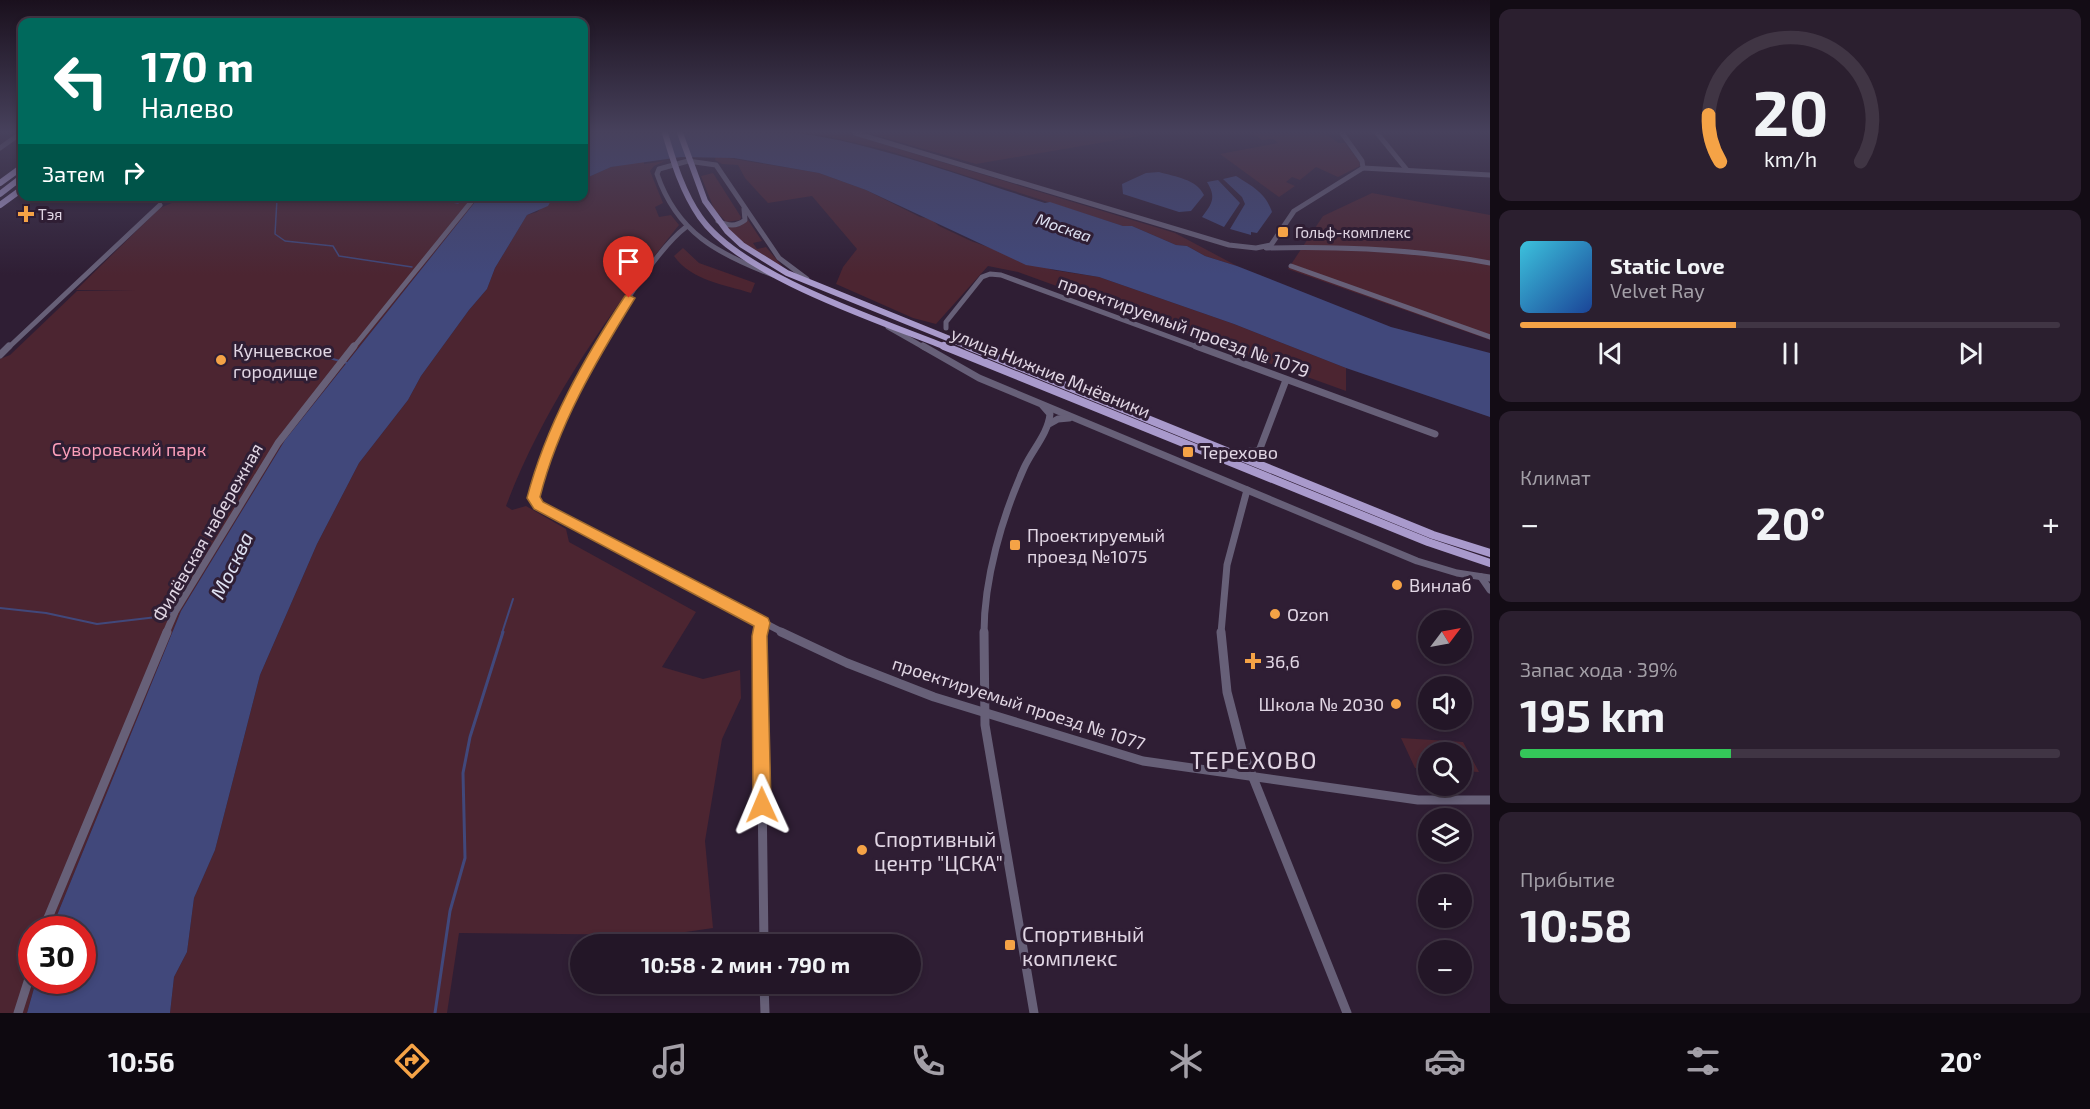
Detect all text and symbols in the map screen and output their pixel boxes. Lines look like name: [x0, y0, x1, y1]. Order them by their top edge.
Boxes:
text: 170 m: [141, 40, 254, 90]
icon: left: [42, 42, 120, 120]
text: 20: [1752, 74, 1828, 149]
text: Налево: [141, 91, 234, 123]
text: km/h: [1763, 146, 1817, 171]
icon: right: [117, 156, 150, 189]
text: Затем: [42, 160, 105, 186]
place label: Тэя: [38, 205, 62, 223]
marker: Тэя: [19, 207, 33, 221]
water label: Москва: [1034, 209, 1094, 245]
place label: Гольф-комплекс: [1295, 223, 1411, 241]
marker: Гольф-комплекс: [1276, 225, 1290, 239]
pin: [603, 236, 654, 298]
icon: arrive: [612, 245, 645, 278]
text: Static Love: [1610, 252, 1725, 278]
street label: проектируемый проезд № 1079: [1055, 270, 1313, 382]
text: Velvet Ray: [1610, 278, 1705, 302]
street label: улица Нижние Мнёвники: [948, 322, 1154, 422]
icon: previous: [1594, 337, 1627, 370]
icon: pause: [1774, 337, 1807, 370]
icon: next: [1954, 337, 1987, 370]
place label: Кунцевское городище: [233, 339, 332, 382]
marker: Кунцевское городище: [214, 353, 228, 367]
park label: Суворовский парк: [52, 438, 207, 460]
street label: Филёвская набережная: [147, 439, 267, 625]
place label: Терехово: [1200, 441, 1278, 463]
marker: Терехово: [1181, 445, 1195, 459]
text: Климат: [1520, 465, 1591, 489]
text: 20°: [1756, 495, 1826, 549]
text: −: [1520, 503, 1539, 543]
text: +: [2042, 503, 2060, 543]
place label: Проектируемый проезд №1075: [1027, 524, 1165, 567]
water label: Москва: [205, 528, 257, 602]
marker: Проектируемый проезд №1075: [1008, 538, 1022, 552]
place label: Винлаб: [1409, 574, 1472, 596]
marker: Винлаб: [1390, 578, 1404, 592]
place label: Ozon: [1287, 603, 1329, 625]
marker: Ozon: [1268, 607, 1282, 621]
north arrow: [1418, 610, 1472, 664]
map controls: [1418, 610, 1472, 994]
place label: 36,6: [1265, 650, 1300, 672]
street label: проектируемый проезд № 1077: [890, 652, 1148, 754]
marker: 36,6: [1246, 654, 1260, 668]
text: Запас хода · 39%: [1520, 657, 1677, 681]
button: sound: [1418, 676, 1472, 730]
text: 195 km: [1520, 687, 1665, 741]
place label: Школа № 2030: [1258, 693, 1384, 715]
marker: Школа № 2030: [1389, 697, 1403, 711]
button: search: [1418, 742, 1472, 796]
district label: ТЕРЕХОВО: [1190, 745, 1318, 774]
position arrow: [730, 773, 794, 837]
button: layers: [1418, 808, 1472, 862]
place label: Спортивный центр "ЦСКА": [874, 826, 1003, 875]
marker: Спортивный центр "ЦСКА": [855, 843, 869, 857]
text: Прибытие: [1520, 867, 1615, 891]
button: +: [1418, 874, 1472, 928]
text: 10:58: [1520, 897, 1632, 951]
speed limit sign: 30: [18, 916, 96, 994]
place label: Спортивный комплекс: [1022, 921, 1144, 970]
marker: Спортивный комплекс: [1003, 938, 1017, 952]
button: −: [1418, 940, 1472, 994]
text: 10:58 · 2 мин · 790 m: [641, 951, 850, 977]
icon: directions: [391, 1040, 433, 1082]
icon: music: [649, 1040, 691, 1082]
icon: phone: [907, 1040, 949, 1082]
icon: climate: [1165, 1040, 1207, 1082]
icon: car: [1424, 1040, 1466, 1082]
icon: filters: [1682, 1040, 1724, 1082]
text: 10:56: [108, 1045, 175, 1077]
text: 20°: [1940, 1045, 1982, 1077]

